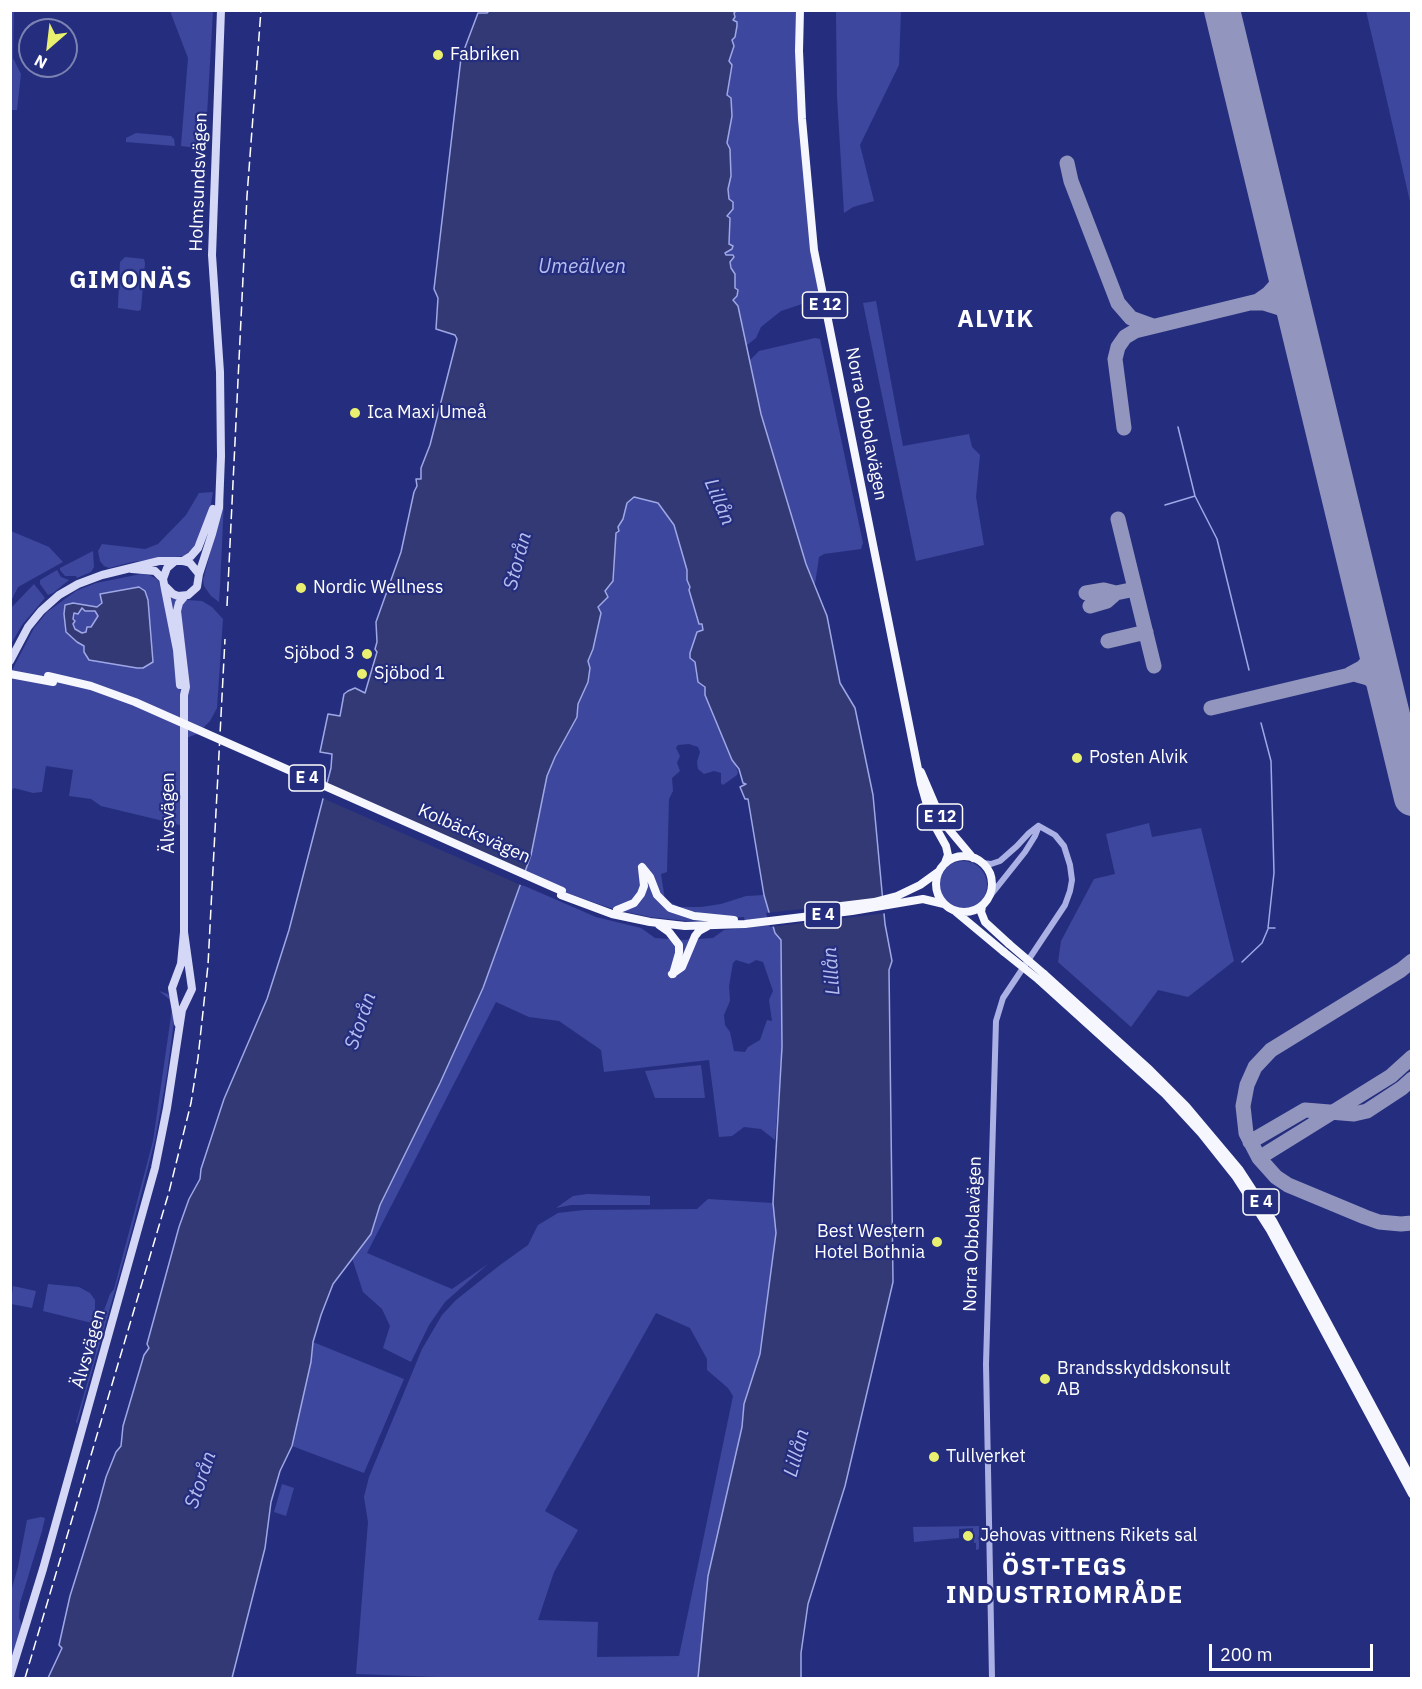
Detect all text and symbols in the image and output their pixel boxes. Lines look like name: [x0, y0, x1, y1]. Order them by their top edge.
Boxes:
north arrow: [18, 18, 78, 78]
place label: Fabriken: [450, 44, 520, 66]
marker: Fabriken: [431, 48, 445, 62]
text: N: [31, 51, 50, 74]
street label: Holmsundsvägen: [186, 112, 212, 252]
water label: Umeälven: [538, 255, 626, 279]
district label: GIMONÄS: [69, 267, 193, 295]
road number: E 12: [802, 292, 848, 318]
district label: ALVIK: [957, 306, 1035, 334]
street label: Norra Obbolavägen: [841, 346, 891, 502]
place label: Ica Maxi Umeå: [367, 402, 487, 424]
marker: Ica Maxi Umeå: [348, 406, 362, 420]
water label: Lillån: [698, 475, 740, 529]
water label: Storån: [499, 529, 537, 593]
place label: Nordic Wellness: [313, 577, 443, 599]
marker: Nordic Wellness: [294, 581, 308, 595]
place label: Sjöbod 3: [284, 643, 355, 665]
marker: Sjöbod 3: [360, 647, 374, 661]
place label: Sjöbod 1: [374, 663, 445, 685]
marker: Sjöbod 1: [355, 667, 369, 681]
place label: Posten Alvik: [1089, 747, 1188, 769]
marker: Posten Alvik: [1070, 751, 1084, 765]
road number: E 4: [289, 765, 325, 791]
street label: Älvsvägen: [158, 772, 180, 854]
street label: Kolbäcksvägen: [414, 800, 534, 868]
road number: E 12: [918, 804, 962, 830]
road number: E 4: [805, 902, 841, 928]
water label: Lillån: [818, 946, 846, 996]
water label: Storån: [340, 989, 382, 1053]
street label: Norra Obbolavägen: [959, 1156, 987, 1312]
road number: E 4: [1243, 1189, 1279, 1215]
place label: Best Western Hotel Bothnia: [814, 1221, 925, 1264]
marker: Best Western Hotel Bothnia: [930, 1235, 944, 1249]
street label: Älvsvägen: [67, 1307, 111, 1391]
place label: Brandsskyddskonsult AB: [1057, 1358, 1231, 1400]
marker: Brandsskyddskonsult AB: [1038, 1372, 1052, 1386]
water label: Lillån: [779, 1426, 815, 1480]
place label: Tullverket: [946, 1446, 1026, 1468]
water label: Storån: [180, 1448, 222, 1512]
marker: Tullverket: [927, 1450, 941, 1464]
place label: Jehovas vittnens Rikets sal: [980, 1525, 1197, 1547]
marker: Jehovas vittnens Rikets sal: [961, 1529, 975, 1543]
district label: ÖST-TEGS INDUSTRIOMRÅDE: [946, 1554, 1184, 1610]
scale bar: [1212, 1632, 1376, 1670]
text: 200 m: [1220, 1643, 1272, 1666]

